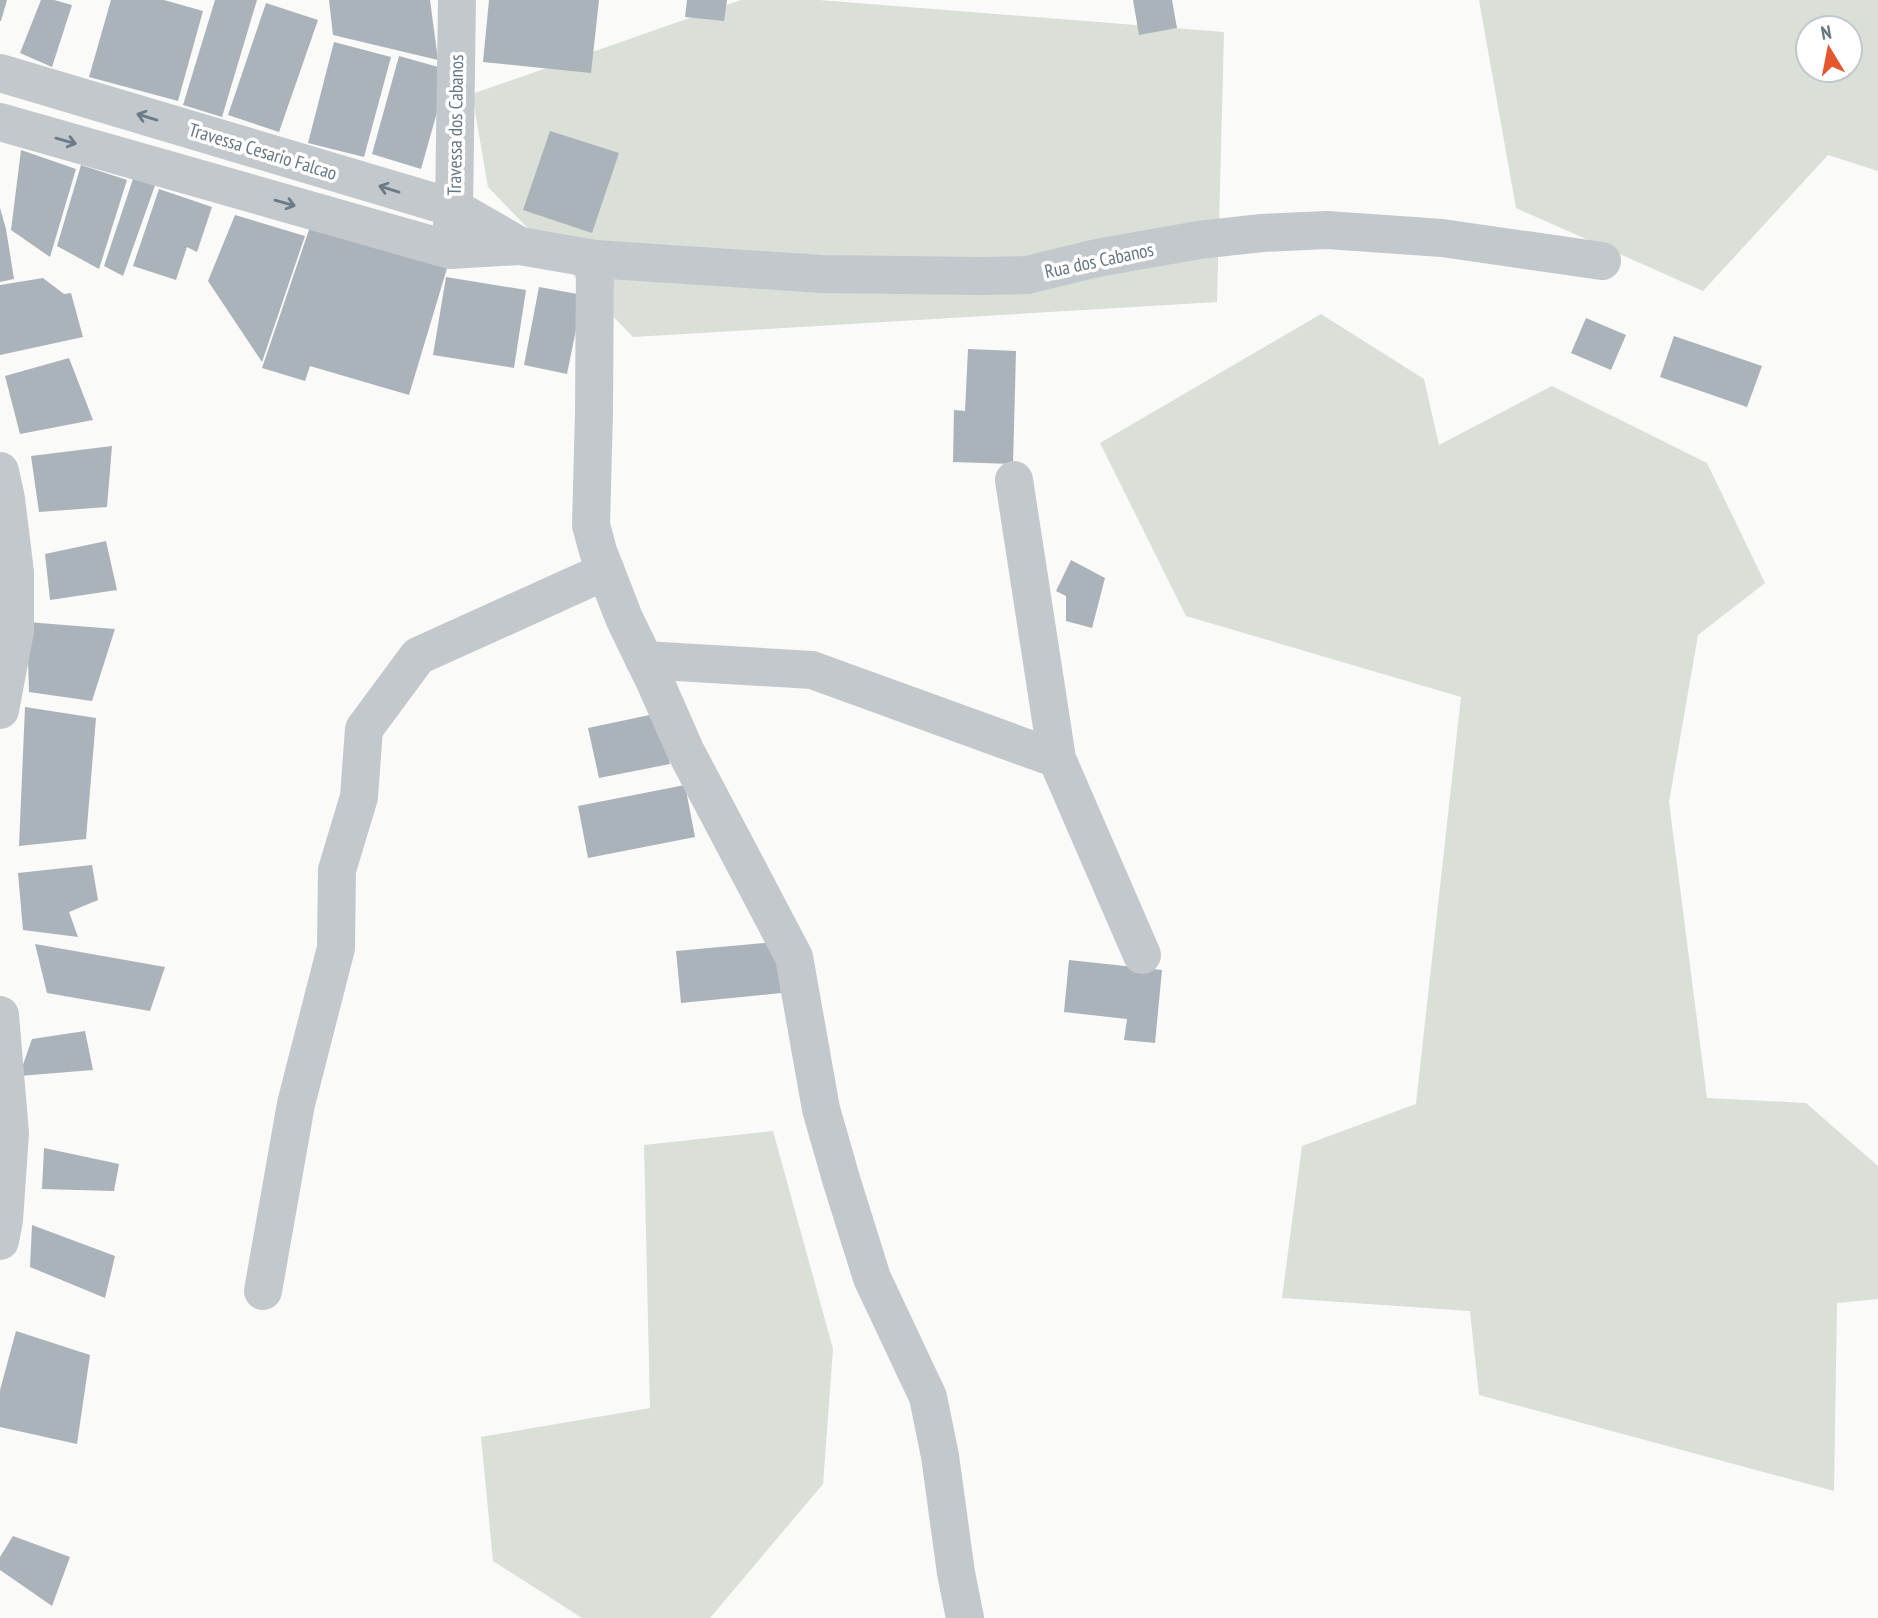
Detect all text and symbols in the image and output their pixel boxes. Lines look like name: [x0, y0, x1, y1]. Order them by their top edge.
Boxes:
north arrow: [1794, 14, 1864, 84]
text: N: [1819, 20, 1833, 45]
street label: Travessa dos Cabanos: [442, 54, 468, 196]
one-way arrow: [136, 109, 158, 122]
street label: Travessa Cesario Falcao: [186, 117, 340, 185]
one-way arrow: [54, 135, 76, 148]
one-way arrow: [378, 181, 400, 194]
one-way arrow: [273, 197, 295, 210]
street label: Rua dos Cabanos: [1042, 237, 1156, 283]

